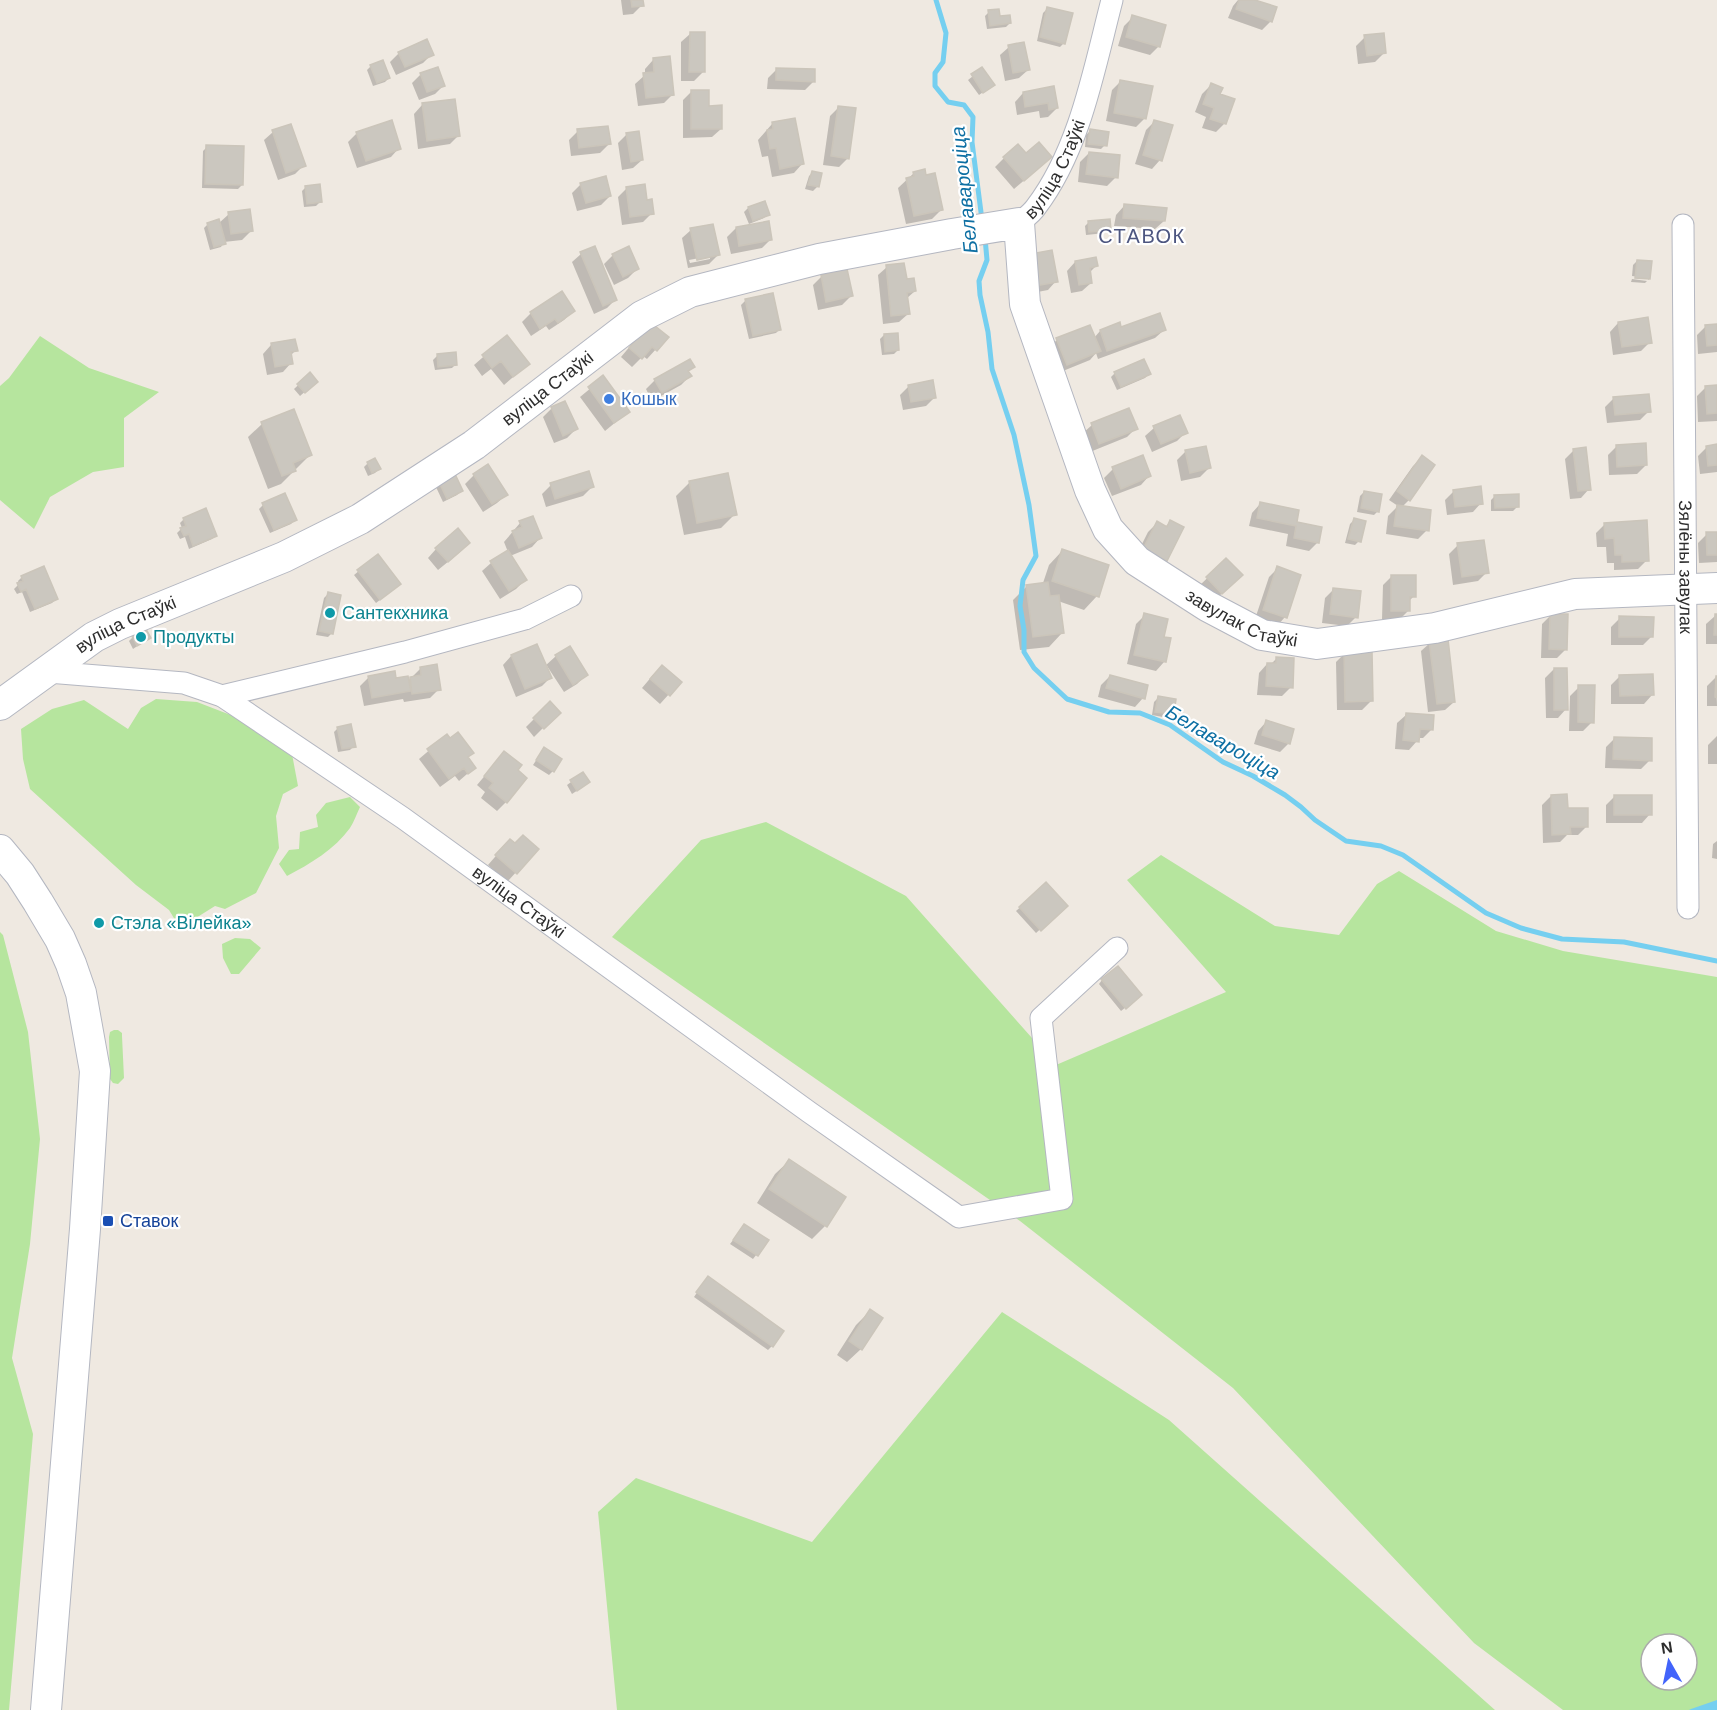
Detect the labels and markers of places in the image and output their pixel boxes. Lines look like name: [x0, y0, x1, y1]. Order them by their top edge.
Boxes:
place label: Кошык: [621, 389, 677, 409]
marker: Кошык: [602, 392, 616, 406]
place label: Сантекхника: [342, 603, 449, 623]
marker: Сантекхника: [323, 606, 337, 620]
place label: Продукты: [153, 627, 234, 647]
marker: Продукты: [134, 630, 148, 644]
place label: Стэла «Вілейка»: [111, 913, 251, 933]
marker: Стэла «Вілейка»: [92, 916, 106, 930]
place label: Ставок: [120, 1211, 178, 1231]
marker: Ставок: [101, 1214, 115, 1228]

